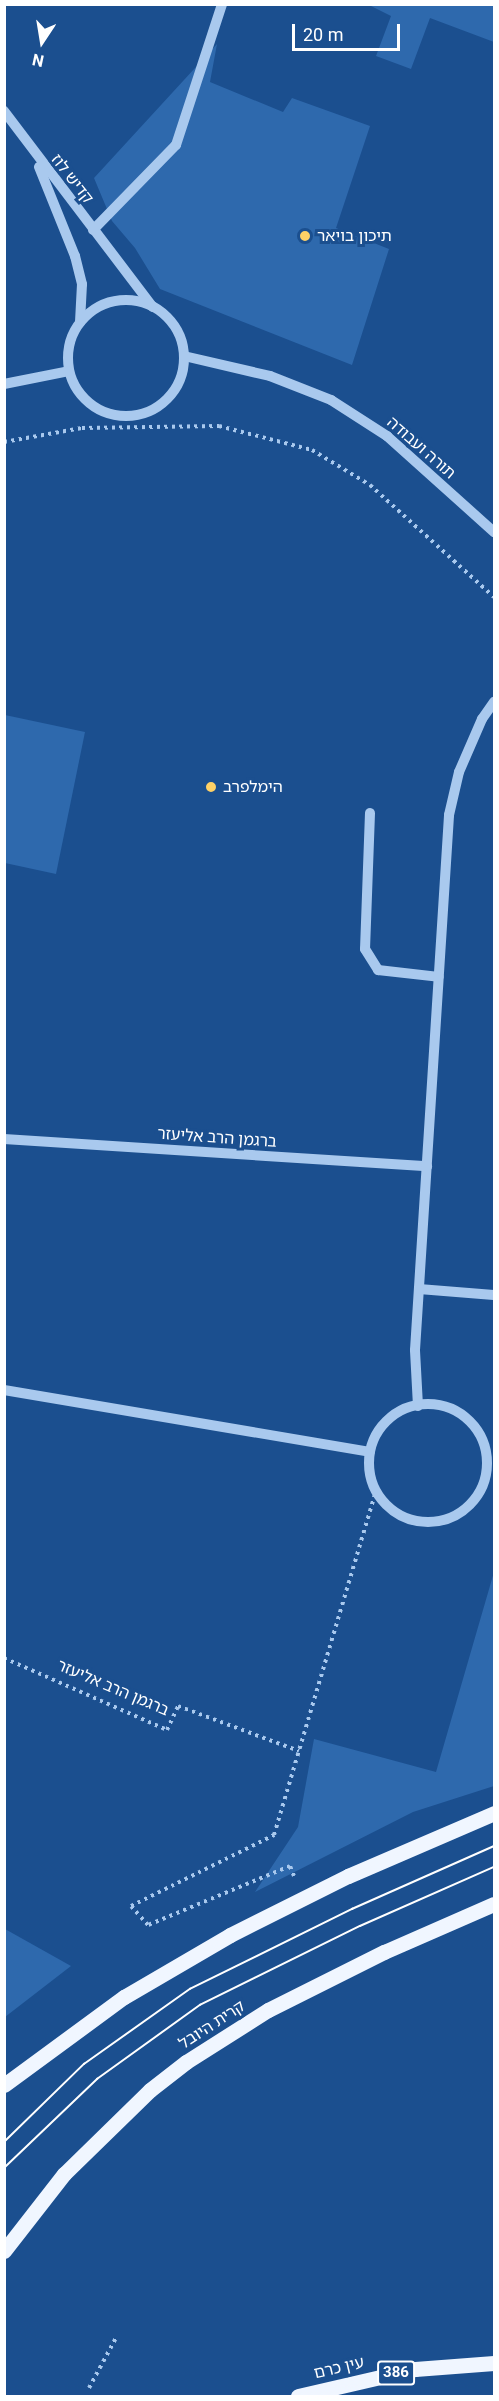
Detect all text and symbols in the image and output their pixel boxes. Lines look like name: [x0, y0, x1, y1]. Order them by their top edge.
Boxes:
north arrow: [12, 12, 72, 72]
scale bar: [295, 12, 403, 50]
text: 20 m: [303, 24, 343, 45]
text: N: [31, 50, 46, 71]
street label: קדיש לוז: [47, 150, 97, 208]
place label: תיכון בויאר: [317, 226, 392, 246]
marker: תיכון בויאר: [298, 229, 312, 243]
street label: תורה ועבודה: [383, 413, 459, 483]
place label: הימלפרב: [223, 777, 283, 797]
marker: הימלפרב: [204, 780, 218, 794]
street label: ברגמן הרב אליעזר: [157, 1124, 277, 1152]
street label: ברגמן הרב אליעזר: [54, 1656, 172, 1720]
street label: קרית היובל: [175, 1997, 249, 2053]
street label: עין כרם: [312, 2353, 366, 2383]
road number: 386: [376, 2361, 416, 2385]

